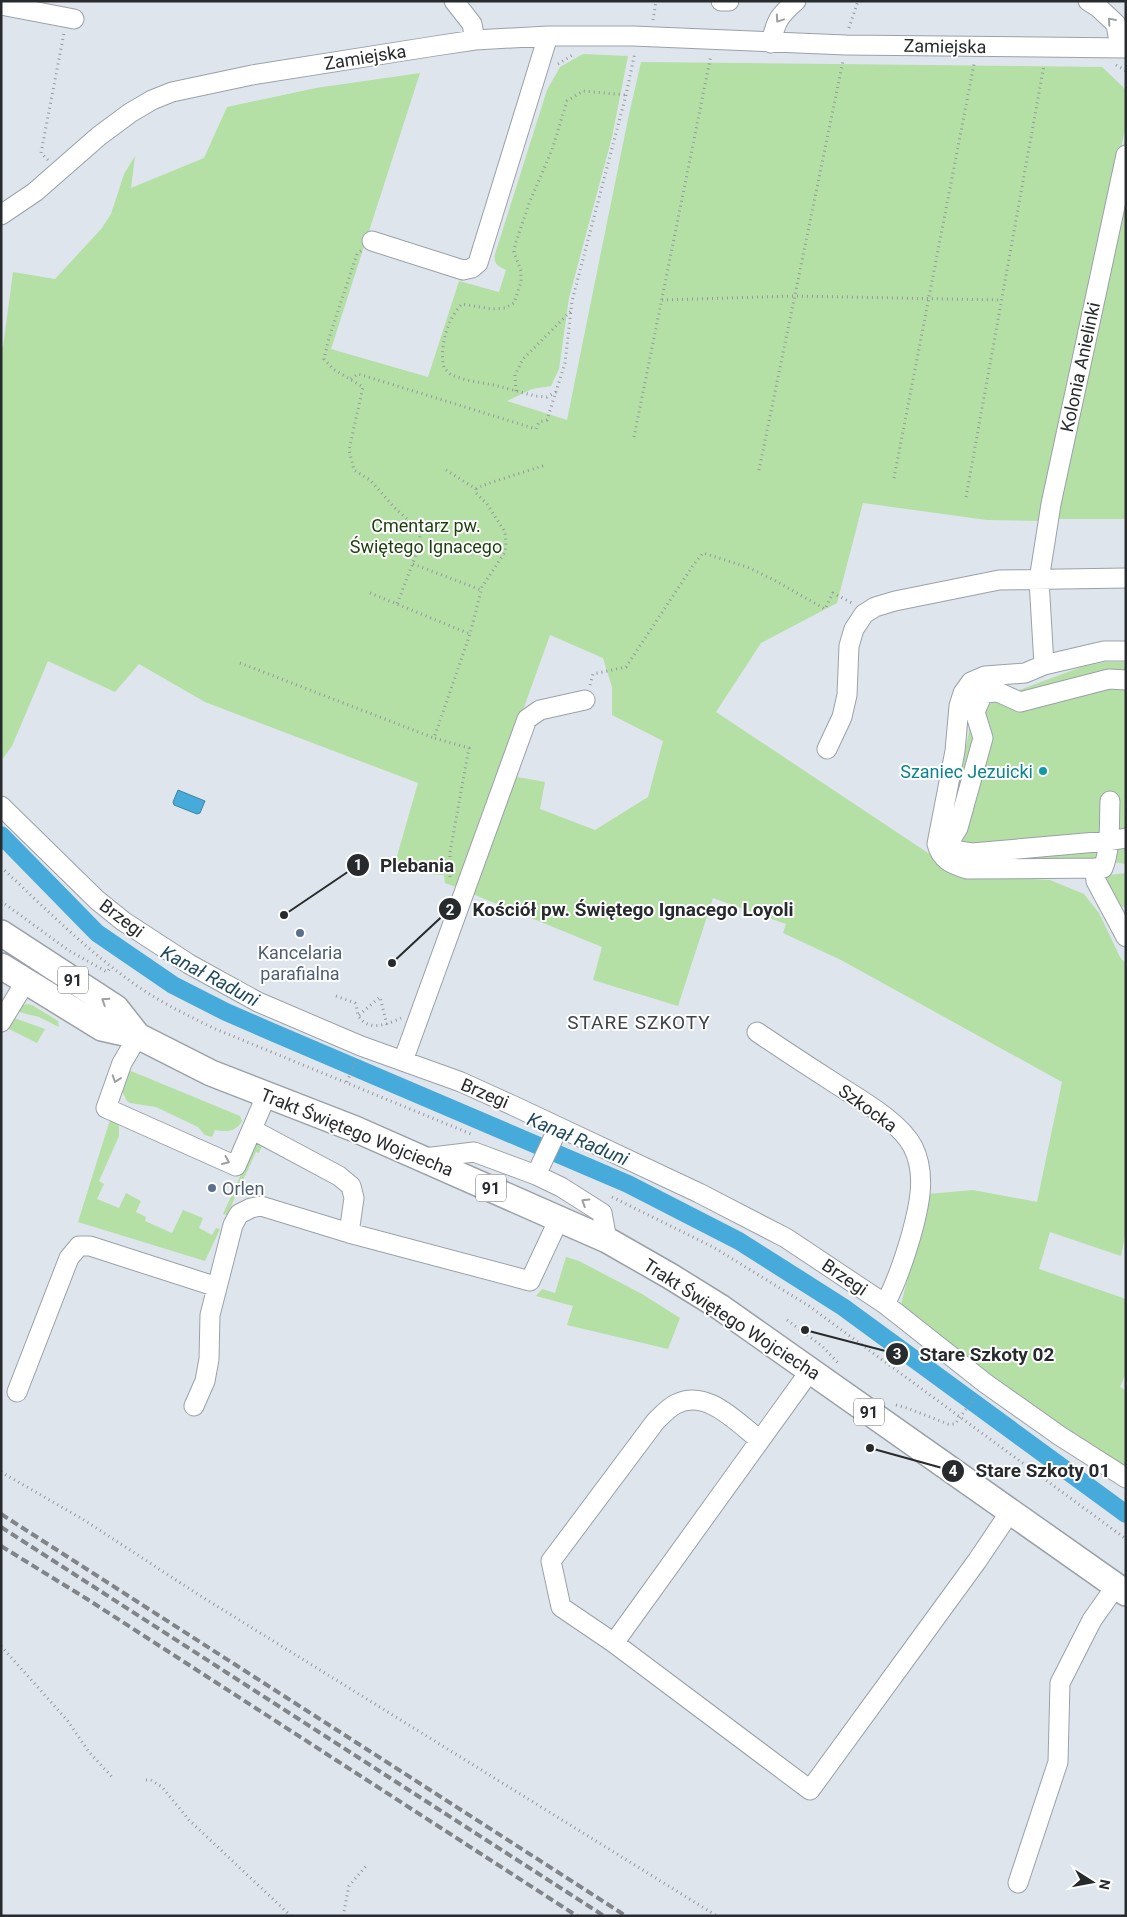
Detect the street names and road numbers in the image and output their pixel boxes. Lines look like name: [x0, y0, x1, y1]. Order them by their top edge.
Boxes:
street label: Zamiejska: [903, 35, 987, 57]
street label: Zamiejska: [322, 40, 408, 74]
street label: Kolonia Anielinki: [1056, 300, 1104, 434]
street label: Brzegi: [96, 895, 148, 941]
road number: 91: [58, 966, 88, 994]
street label: Brzegi: [458, 1074, 512, 1112]
street label: Szkocka: [835, 1080, 901, 1136]
street label: Trakt Świętego Wojciecha: [257, 1084, 457, 1180]
road number: 91: [476, 1174, 506, 1202]
street label: Trakt Świętego Wojciecha: [640, 1254, 824, 1384]
street label: Brzegi: [818, 1254, 872, 1300]
road number: 91: [854, 1398, 884, 1425]

